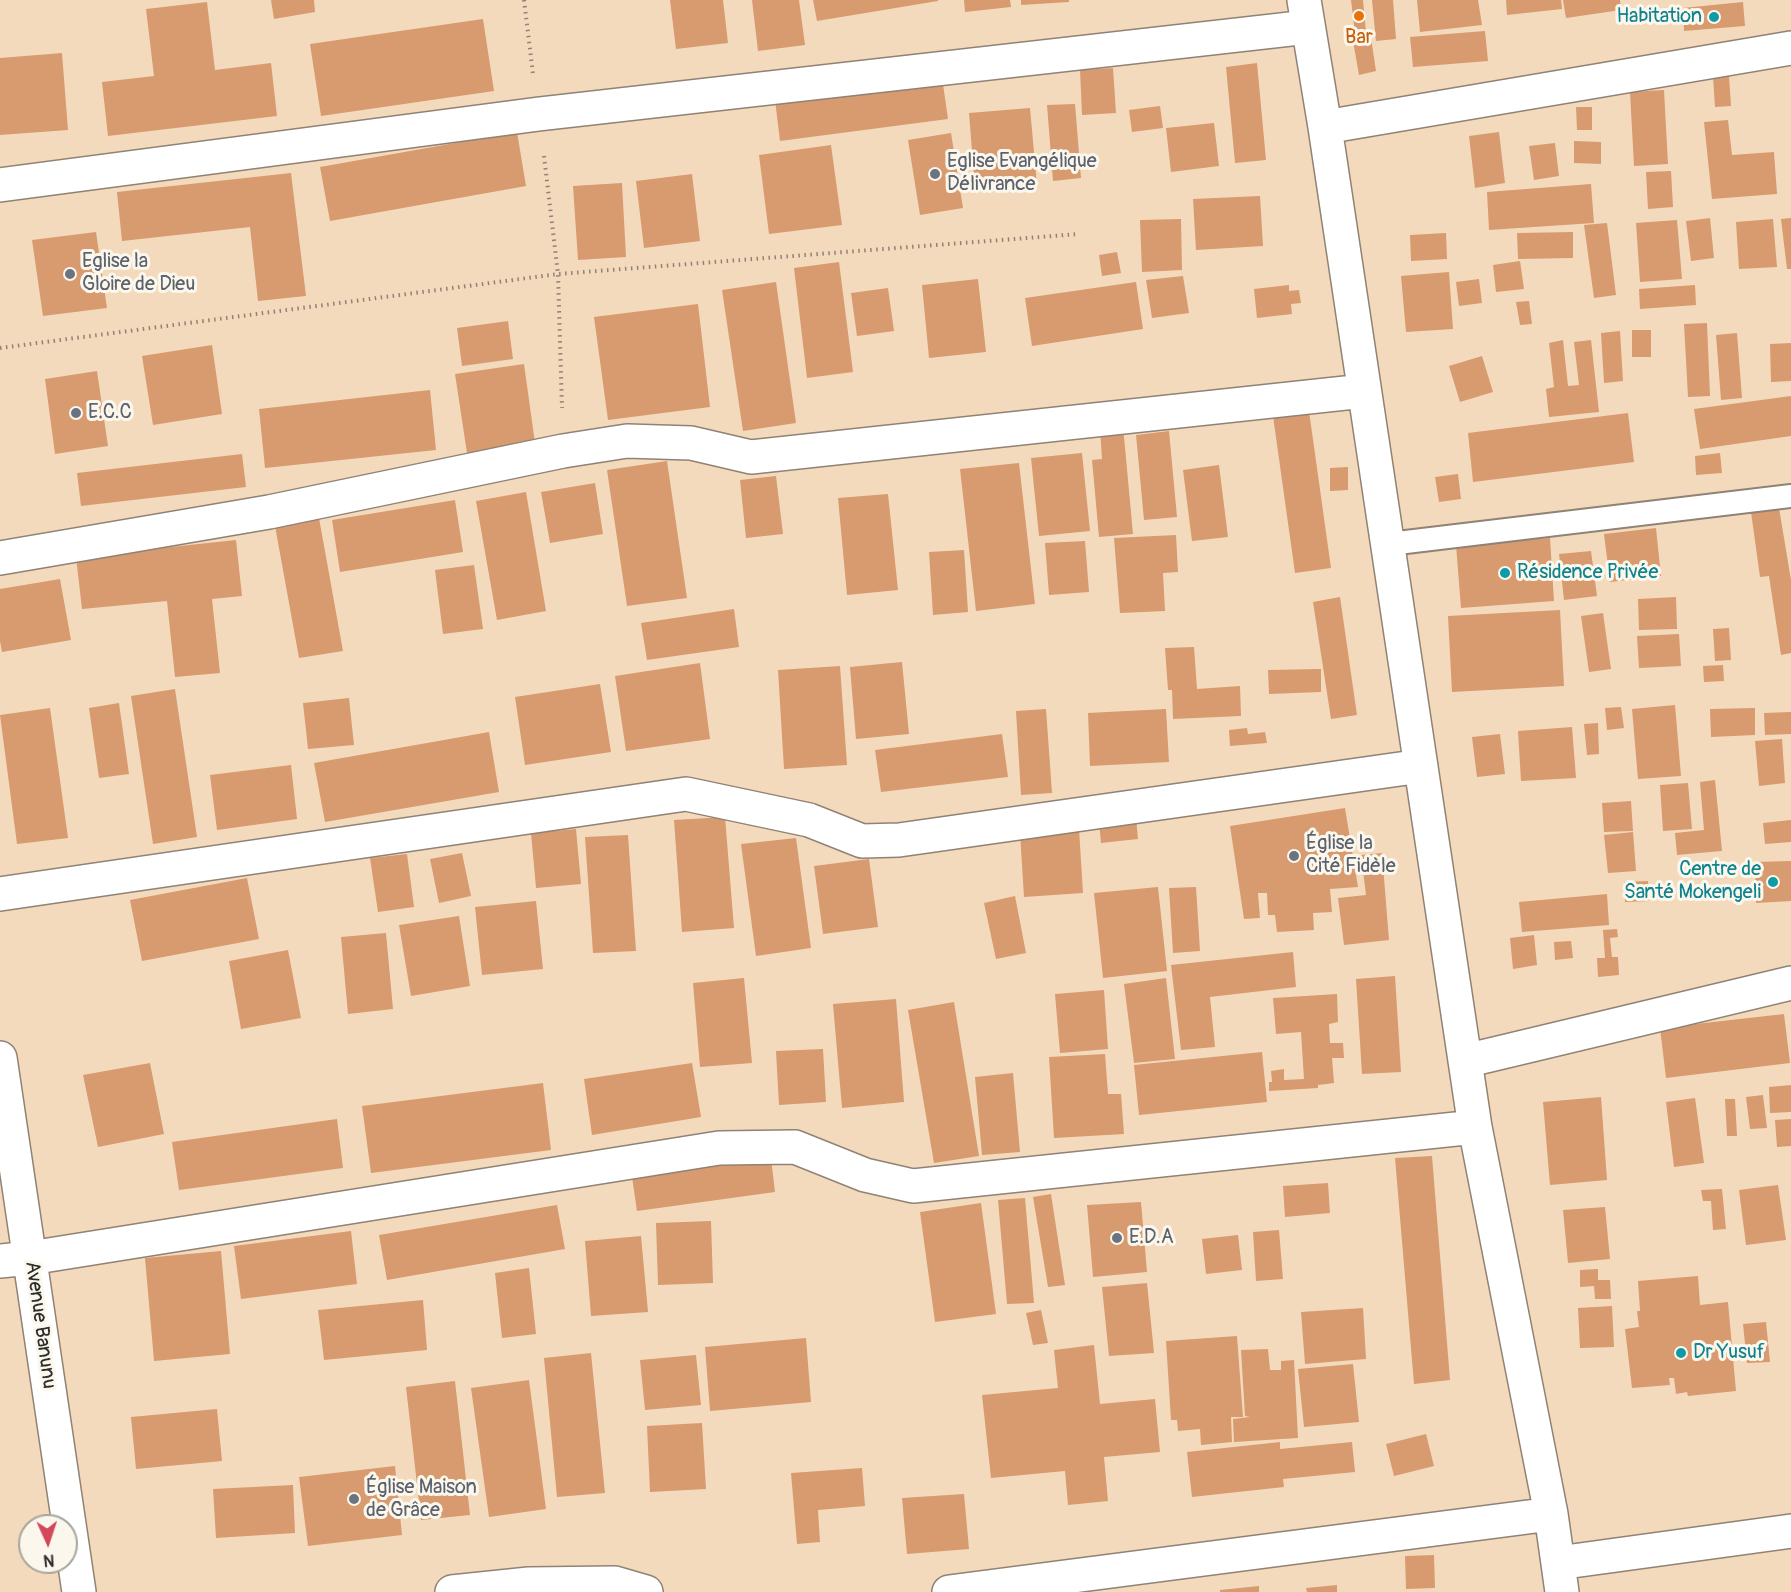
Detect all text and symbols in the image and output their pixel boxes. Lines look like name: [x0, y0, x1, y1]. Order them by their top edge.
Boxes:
place label: Habitation: [1616, 5, 1702, 29]
marker: Bar: [1352, 9, 1366, 23]
marker: Habitation: [1707, 10, 1721, 24]
place label: Bar: [1345, 26, 1373, 50]
place label: Eglise Evangélique Délivrance: [947, 150, 1097, 197]
marker: Eglise Evangélique Délivrance: [928, 167, 942, 181]
place label: Eglise la Gloire de Dieu: [82, 250, 195, 297]
marker: Eglise la Gloire de Dieu: [63, 267, 77, 281]
place label: E.C.C: [88, 401, 132, 425]
marker: E.C.C: [69, 406, 83, 420]
place label: Résidence Privée: [1517, 561, 1658, 585]
marker: Résidence Privée: [1498, 566, 1512, 580]
place label: Église la Cité Fidèle: [1306, 832, 1396, 879]
marker: Église la Cité Fidèle: [1287, 849, 1301, 863]
place label: Centre de Santé Mokengeli: [1624, 858, 1761, 905]
marker: Centre de Santé Mokengeli: [1766, 875, 1780, 889]
place label: E.D.A: [1129, 1226, 1174, 1250]
marker: E.D.A: [1110, 1231, 1124, 1245]
street label: Avenue Banunu: [19, 1260, 61, 1390]
place label: Dr Yusuf: [1693, 1341, 1765, 1365]
marker: Dr Yusuf: [1674, 1346, 1688, 1360]
place label: Église Maison de Grâce: [366, 1476, 477, 1523]
marker: Église Maison de Grâce: [347, 1492, 361, 1506]
north arrow: [18, 1514, 78, 1574]
text: N: [43, 1550, 55, 1570]

